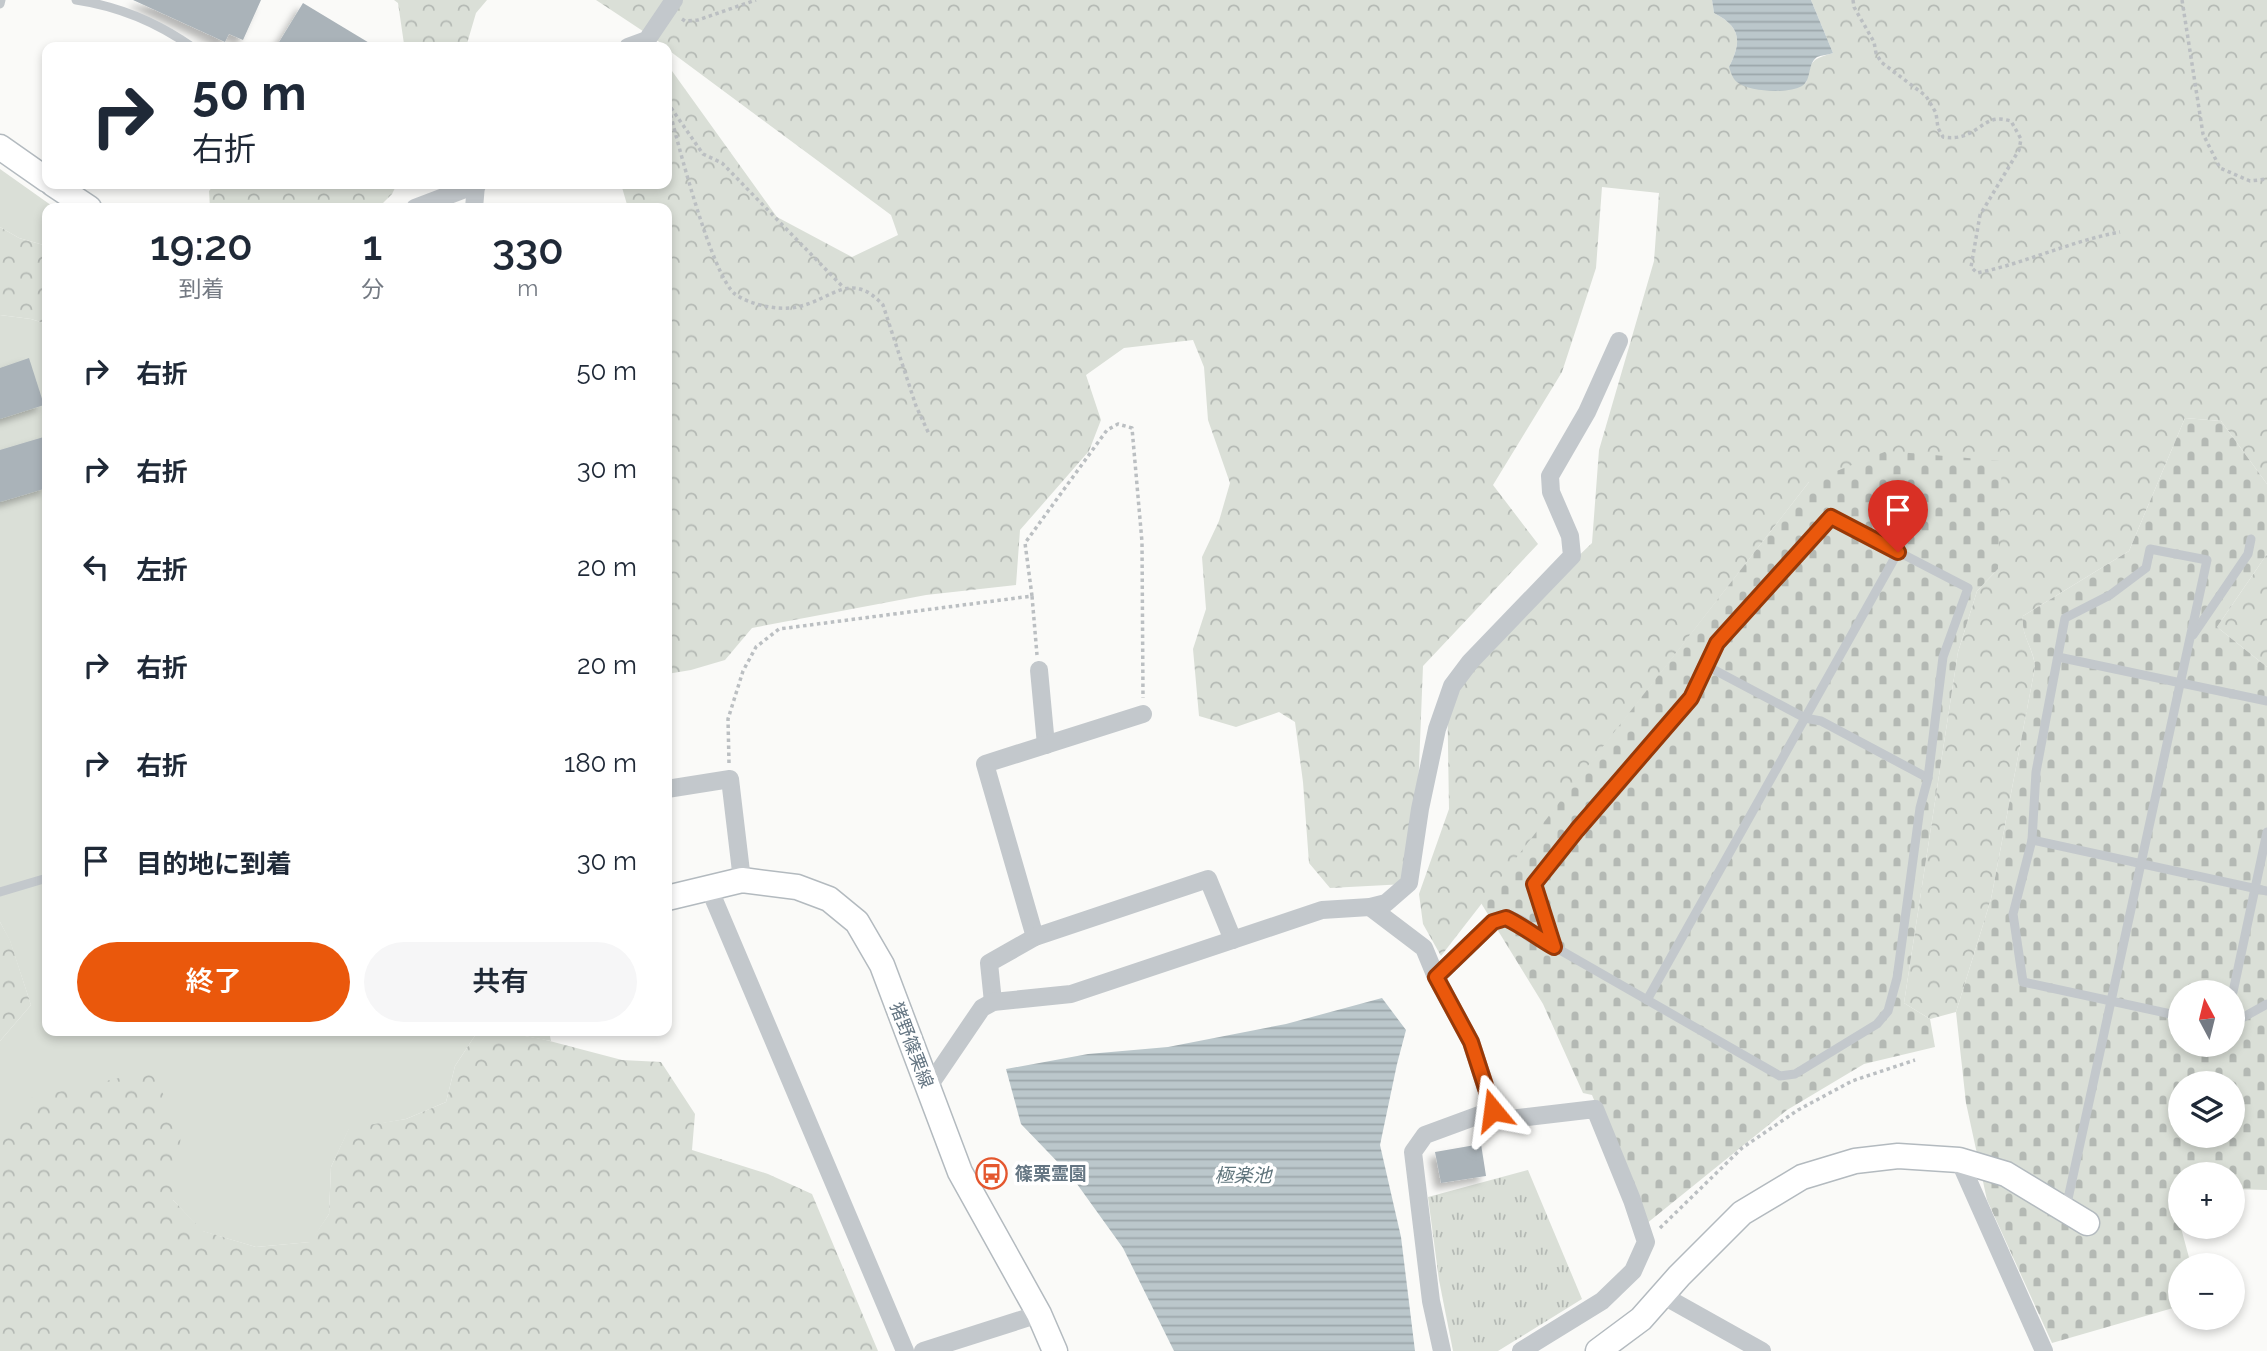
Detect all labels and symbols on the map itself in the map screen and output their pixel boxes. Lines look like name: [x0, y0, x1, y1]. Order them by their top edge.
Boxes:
pin: [1868, 480, 1928, 552]
north arrow: [2168, 980, 2245, 1057]
street label: 猪野篠栗線: [886, 999, 938, 1091]
position arrow: [1456, 1073, 1530, 1147]
bus stop icon: 篠栗霊園: [975, 1156, 1009, 1190]
place label: 篠栗霊園: [1015, 1163, 1087, 1184]
water label: 極楽池: [1214, 1164, 1273, 1186]

